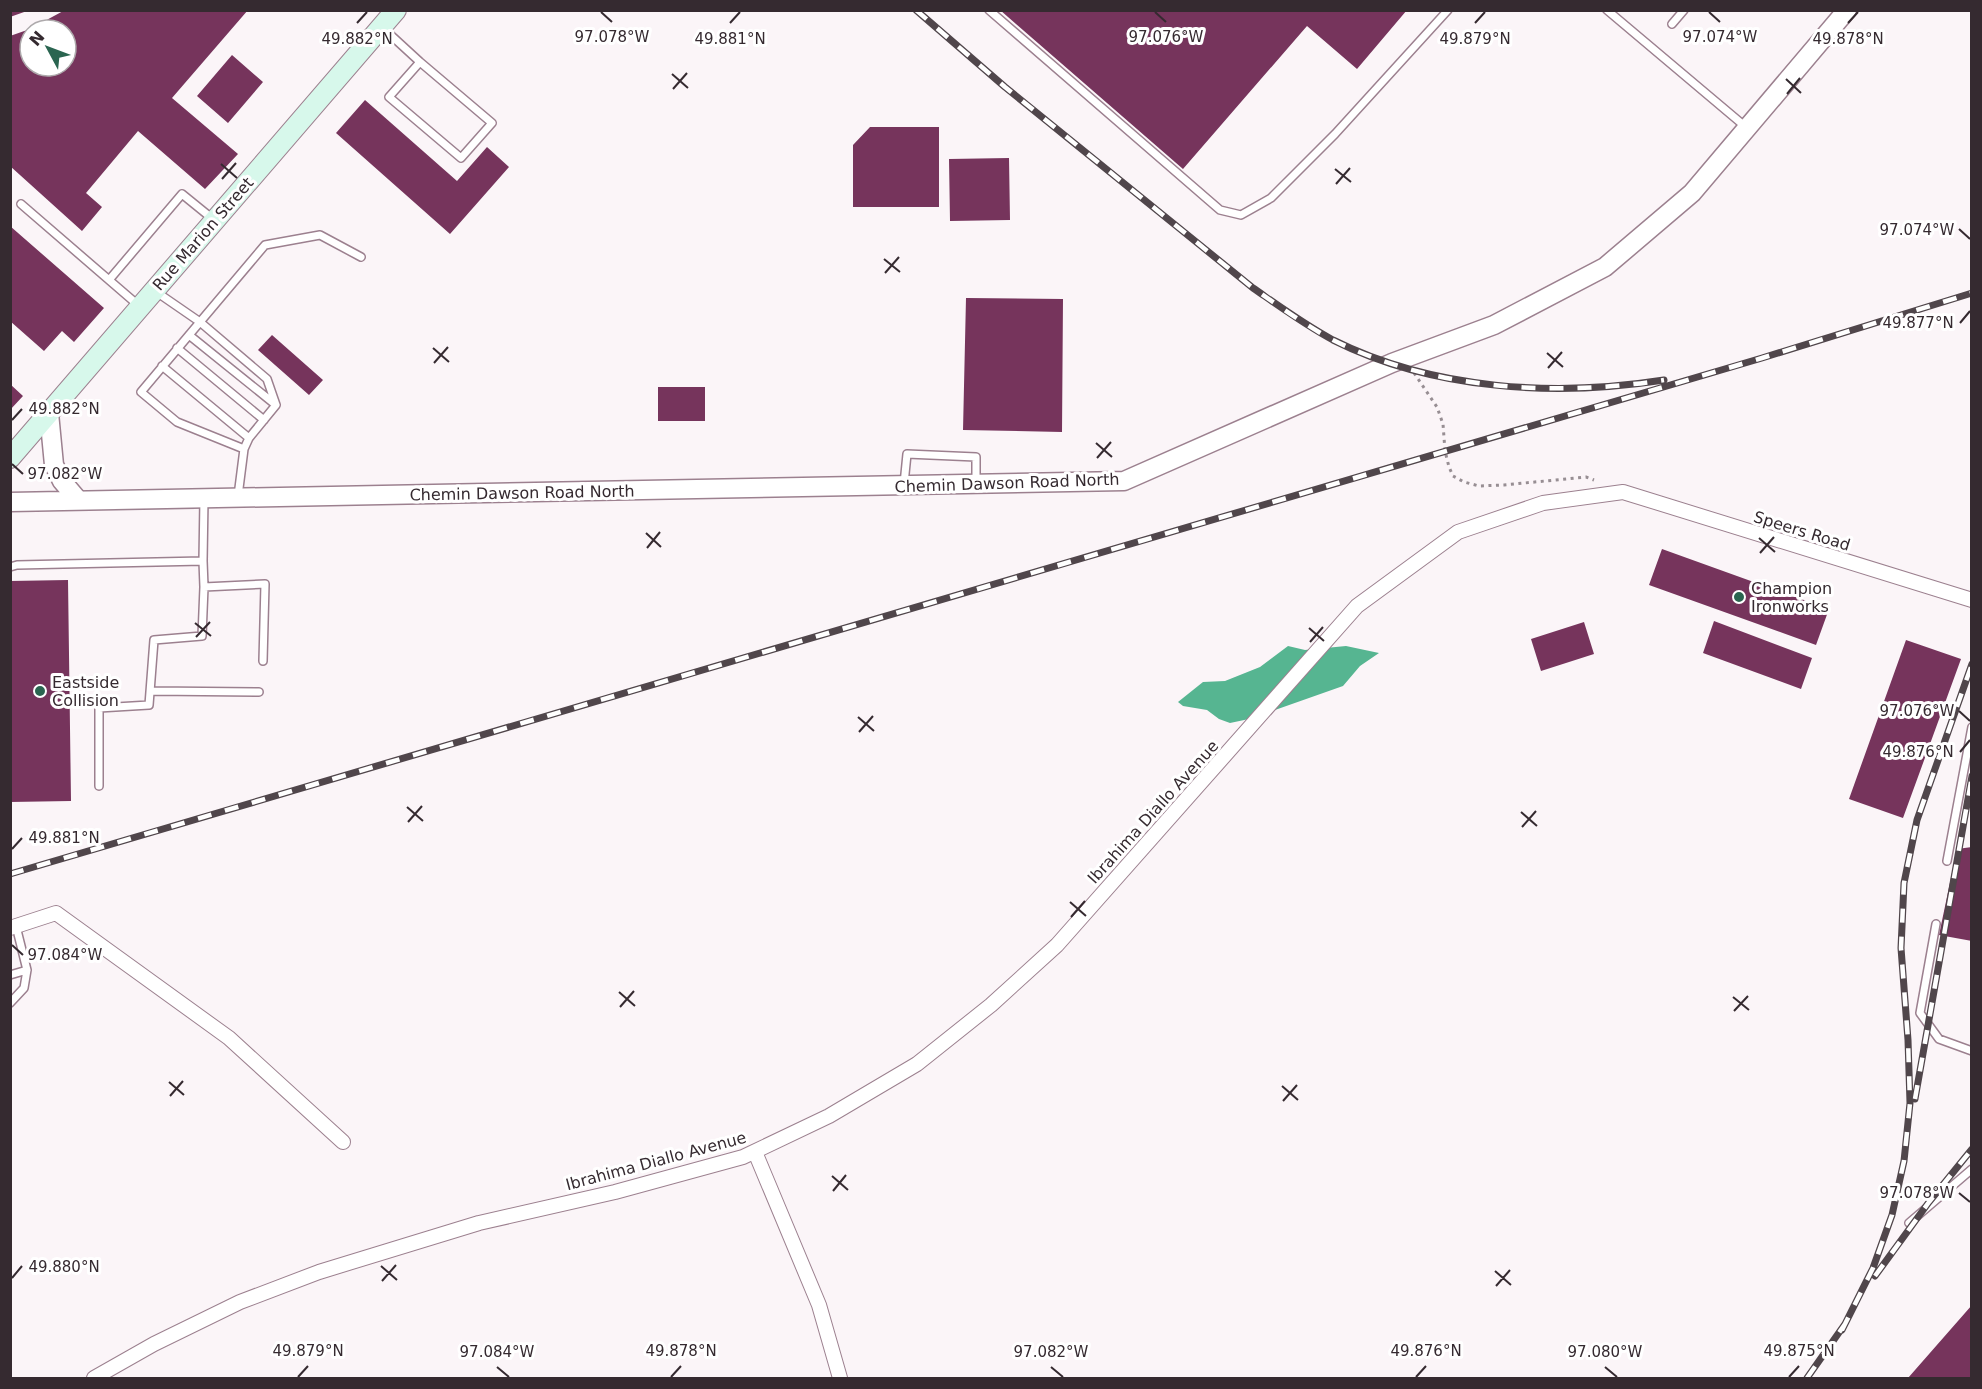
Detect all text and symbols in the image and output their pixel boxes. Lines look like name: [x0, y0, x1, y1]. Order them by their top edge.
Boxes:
north arrow: [18, 18, 78, 78]
text: N: [25, 27, 49, 50]
text: 97.078°W: [575, 28, 650, 46]
text: 97.076°W: [1129, 28, 1204, 46]
text: 97.074°W: [1683, 28, 1758, 46]
text: 49.882°N: [321, 30, 393, 48]
text: 49.881°N: [694, 30, 766, 48]
text: 49.879°N: [1439, 30, 1511, 48]
text: 49.878°N: [1812, 30, 1884, 48]
street label: Rue Marion Street: [149, 174, 257, 294]
text: 97.074°W: [1880, 221, 1955, 239]
text: 49.877°N: [1882, 314, 1954, 332]
text: 49.882°N: [28, 400, 100, 418]
text: 97.082°W: [28, 465, 103, 483]
street label: Chemin Dawson Road North: [894, 470, 1120, 496]
street label: Chemin Dawson Road North: [409, 482, 635, 504]
street label: Speers Road: [1751, 507, 1853, 555]
place label: Champion Ironworks: [1751, 579, 1832, 616]
marker: Champion Ironworks: [1732, 590, 1746, 604]
place label: Eastside Collision: [52, 673, 119, 710]
marker: Eastside Collision: [33, 684, 47, 698]
text: 97.076°W: [1880, 702, 1955, 720]
street label: Ibrahima Diallo Avenue: [1084, 736, 1222, 888]
text: 49.876°N: [1882, 743, 1954, 761]
text: 49.881°N: [28, 829, 100, 847]
text: 97.084°W: [28, 946, 103, 964]
street label: Ibrahima Diallo Avenue: [564, 1128, 748, 1194]
text: 97.078°W: [1880, 1184, 1955, 1202]
text: 49.880°N: [28, 1258, 100, 1276]
text: 49.879°N: [272, 1342, 344, 1360]
text: 49.878°N: [645, 1342, 717, 1360]
text: 49.876°N: [1390, 1342, 1462, 1360]
text: 49.875°N: [1763, 1342, 1835, 1360]
text: 97.084°W: [460, 1343, 535, 1361]
text: 97.082°W: [1014, 1343, 1089, 1361]
text: 97.080°W: [1568, 1343, 1643, 1361]

